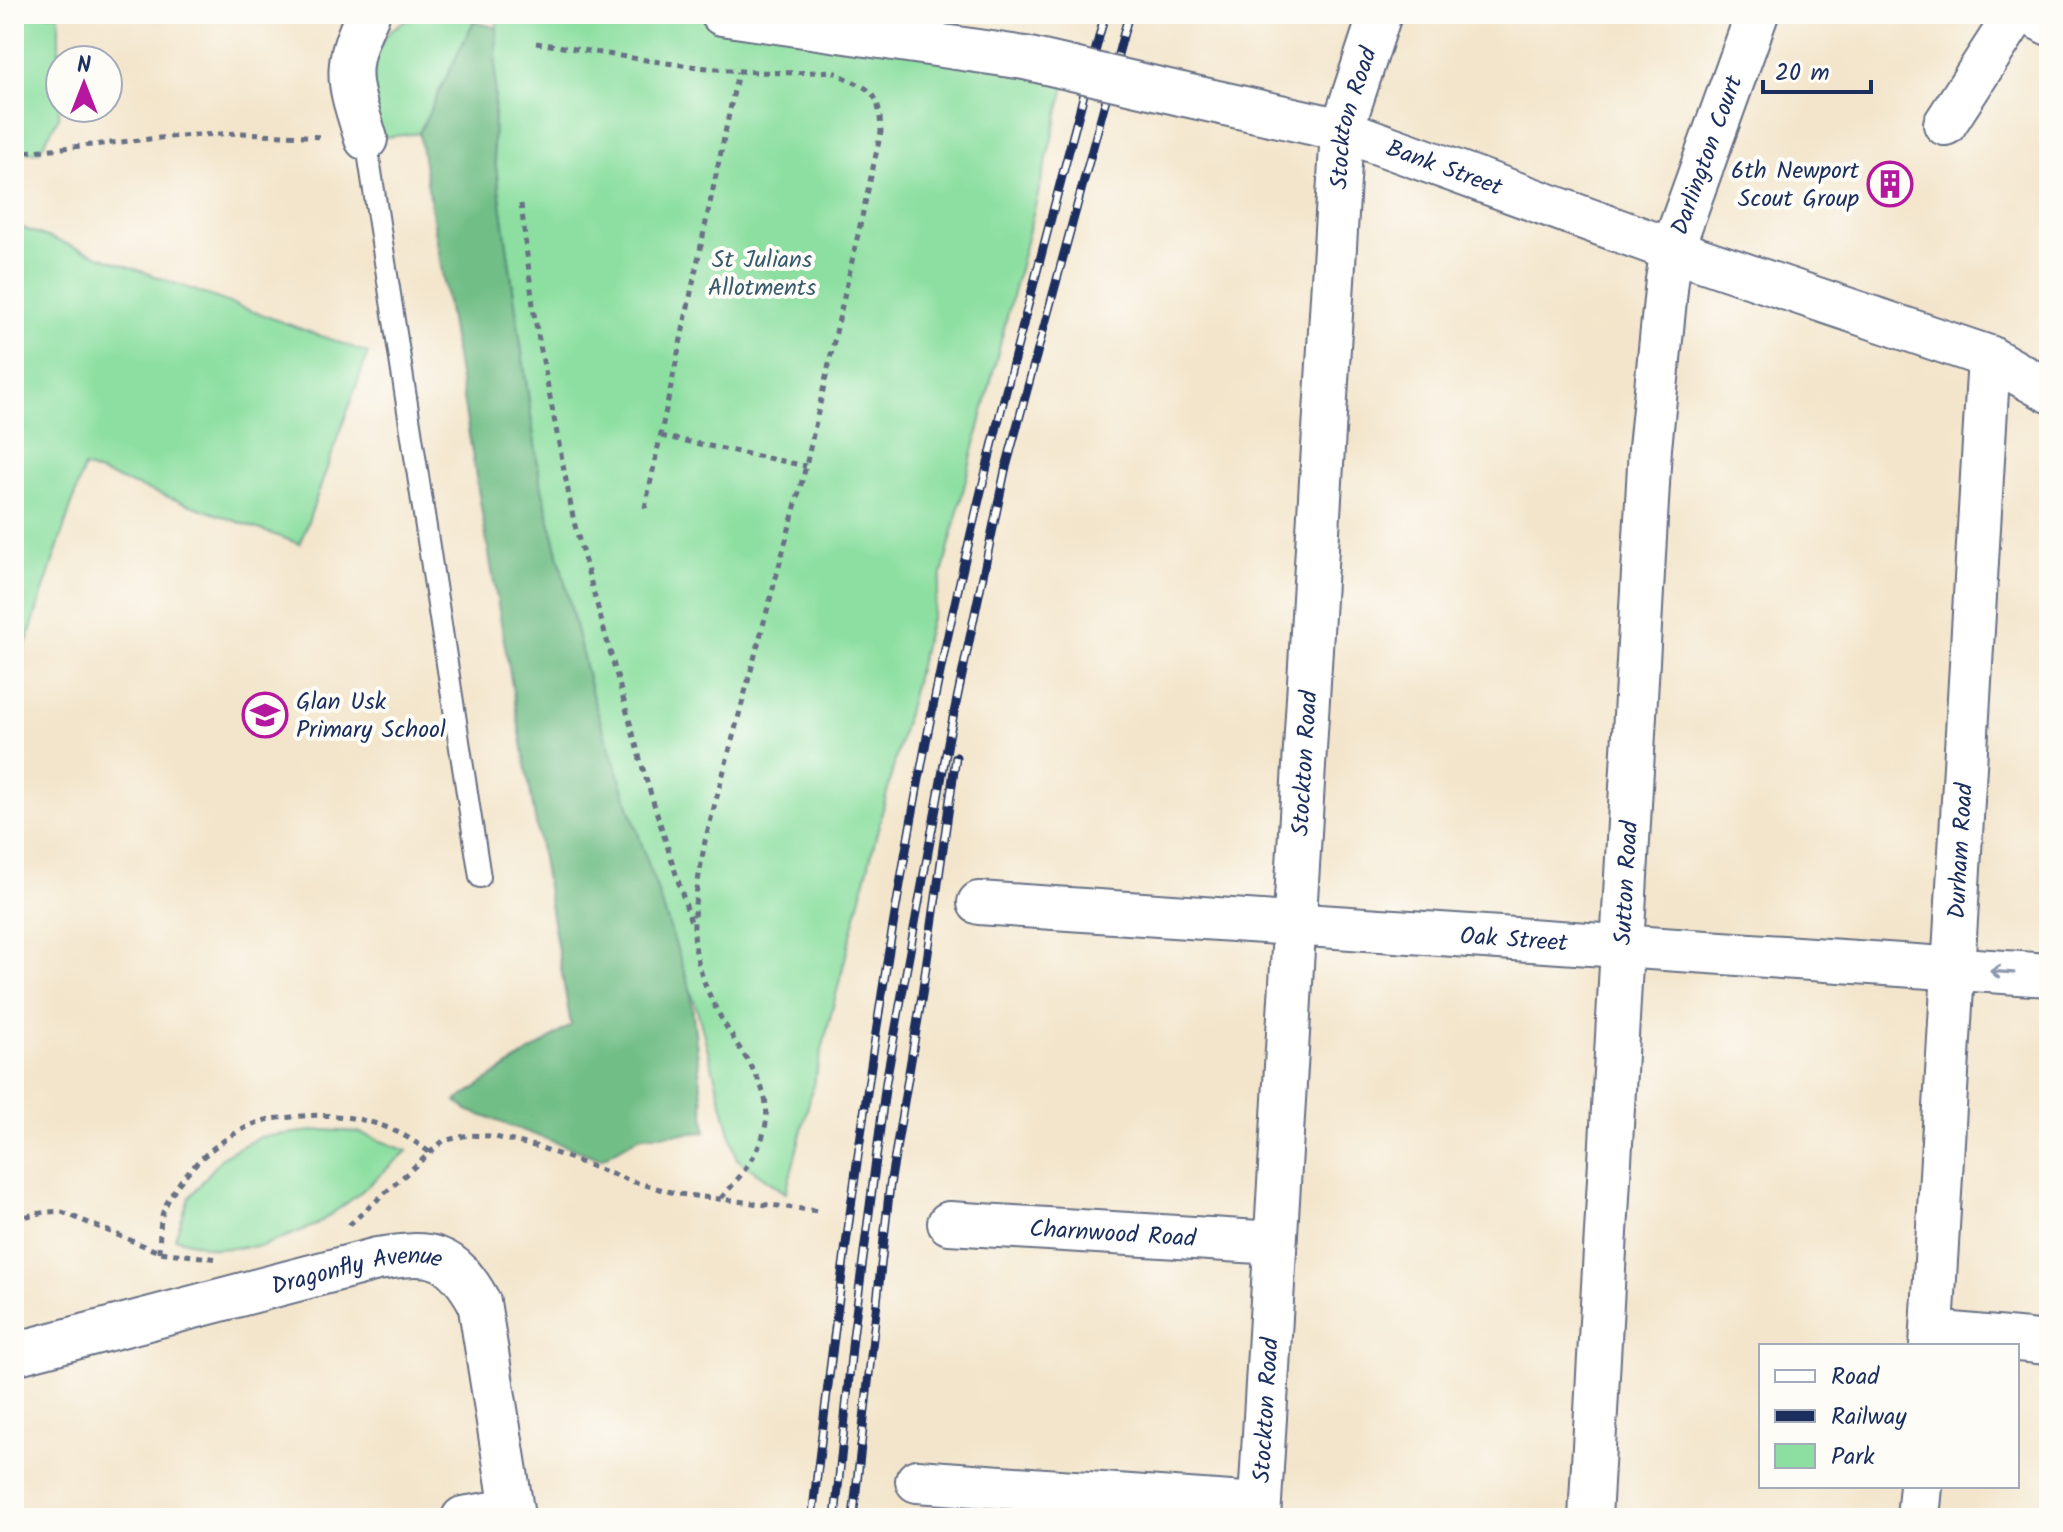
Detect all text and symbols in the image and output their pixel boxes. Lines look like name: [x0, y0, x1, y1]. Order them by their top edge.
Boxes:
street label: Stockton Road: [1320, 41, 1389, 190]
north arrow: [44, 44, 124, 124]
scale bar: [1763, 44, 1871, 94]
text: N: [77, 49, 91, 84]
text: 20 m: [1775, 54, 1830, 93]
street label: Darlington Court: [1661, 70, 1755, 241]
street label: Bank Street: [1380, 130, 1508, 208]
place label: 6th Newport Scout Group: [1731, 152, 1860, 219]
building icon: 6th Newport Scout Group: [1866, 160, 1914, 208]
park label: St Julians Allotments: [708, 241, 816, 308]
place label: Glan Usk Primary School: [296, 683, 446, 750]
street label: Stockton Road: [1282, 689, 1329, 837]
school or university icon: Glan Usk Primary School: [241, 691, 289, 739]
street label: Durham Road: [1938, 781, 1985, 920]
street label: Sutton Road: [1604, 819, 1650, 946]
street label: Oak Street: [1459, 917, 1569, 964]
one-way arrow: [1989, 964, 2015, 979]
street label: Charnwood Road: [1028, 1210, 1198, 1259]
street label: Dragonfly Avenue: [268, 1237, 448, 1307]
street label: Stockton Road: [1243, 1335, 1291, 1484]
legend: [1759, 1344, 2019, 1488]
text: Road: [1831, 1358, 1880, 1397]
text: Railway: [1831, 1398, 1907, 1437]
text: Park: [1831, 1438, 1875, 1477]

